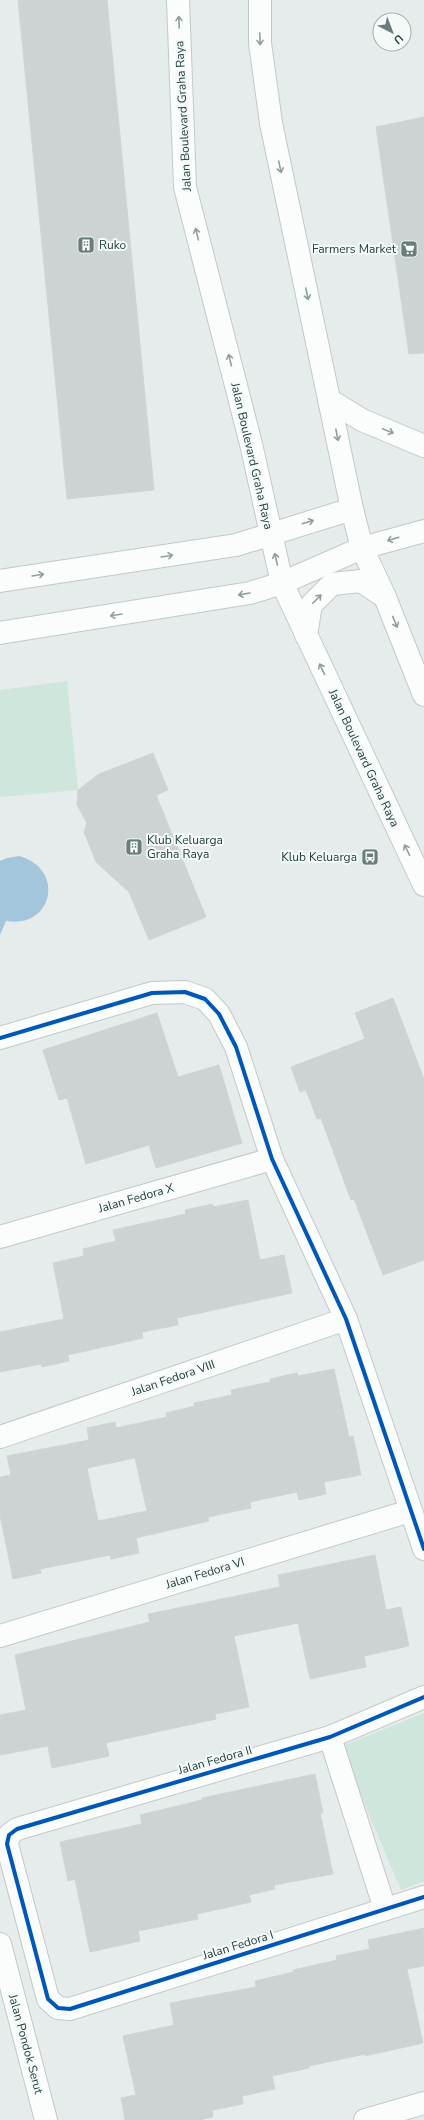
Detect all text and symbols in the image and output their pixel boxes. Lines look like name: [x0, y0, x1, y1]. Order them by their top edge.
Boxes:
north arrow: [372, 12, 412, 52]
one-way arrow: [175, 16, 182, 29]
text: U: [390, 31, 406, 47]
one-way arrow: [256, 32, 264, 45]
street label: Jalan Boulevard Graha Raya: [171, 40, 195, 193]
one-way arrow: [277, 160, 285, 173]
one-way arrow: [193, 228, 200, 241]
building icon: Ruko: [76, 235, 96, 255]
place label: Ruko: [99, 237, 127, 253]
supermarket icon: Farmers Market: [399, 239, 419, 259]
place label: Farmers Market: [312, 241, 397, 257]
one-way arrow: [304, 288, 312, 301]
one-way arrow: [225, 354, 233, 367]
street label: Jalan Boulevard Graha Raya: [227, 380, 277, 531]
one-way arrow: [333, 428, 341, 441]
one-way arrow: [382, 428, 394, 435]
one-way arrow: [302, 518, 314, 526]
one-way arrow: [387, 536, 400, 543]
one-way arrow: [160, 552, 173, 560]
one-way arrow: [272, 553, 280, 566]
one-way arrow: [32, 571, 45, 579]
one-way arrow: [238, 590, 251, 598]
one-way arrow: [312, 594, 322, 604]
one-way arrow: [110, 611, 123, 619]
one-way arrow: [392, 616, 400, 628]
one-way arrow: [318, 663, 325, 675]
street label: Jalan Boulevard Graha Raya: [325, 686, 403, 830]
place label: Klub Keluarga Graha Raya: [147, 832, 223, 862]
building icon: Klub Keluarga Graha Raya: [124, 837, 144, 857]
one-way arrow: [403, 844, 410, 856]
bus stop icon: Klub Keluarga: [360, 847, 380, 867]
place label: Klub Keluarga: [281, 849, 357, 865]
street label: Jalan Fedora X: [95, 1180, 176, 1217]
street label: Jalan Fedora VIII: [128, 1356, 217, 1400]
street label: Jalan Fedora VI: [163, 1553, 246, 1593]
street label: Jalan Fedora II: [175, 1742, 254, 1778]
street label: Jalan Fedora I: [200, 1927, 275, 1964]
street label: Jalan Pondok Serut: [5, 1991, 47, 2096]

